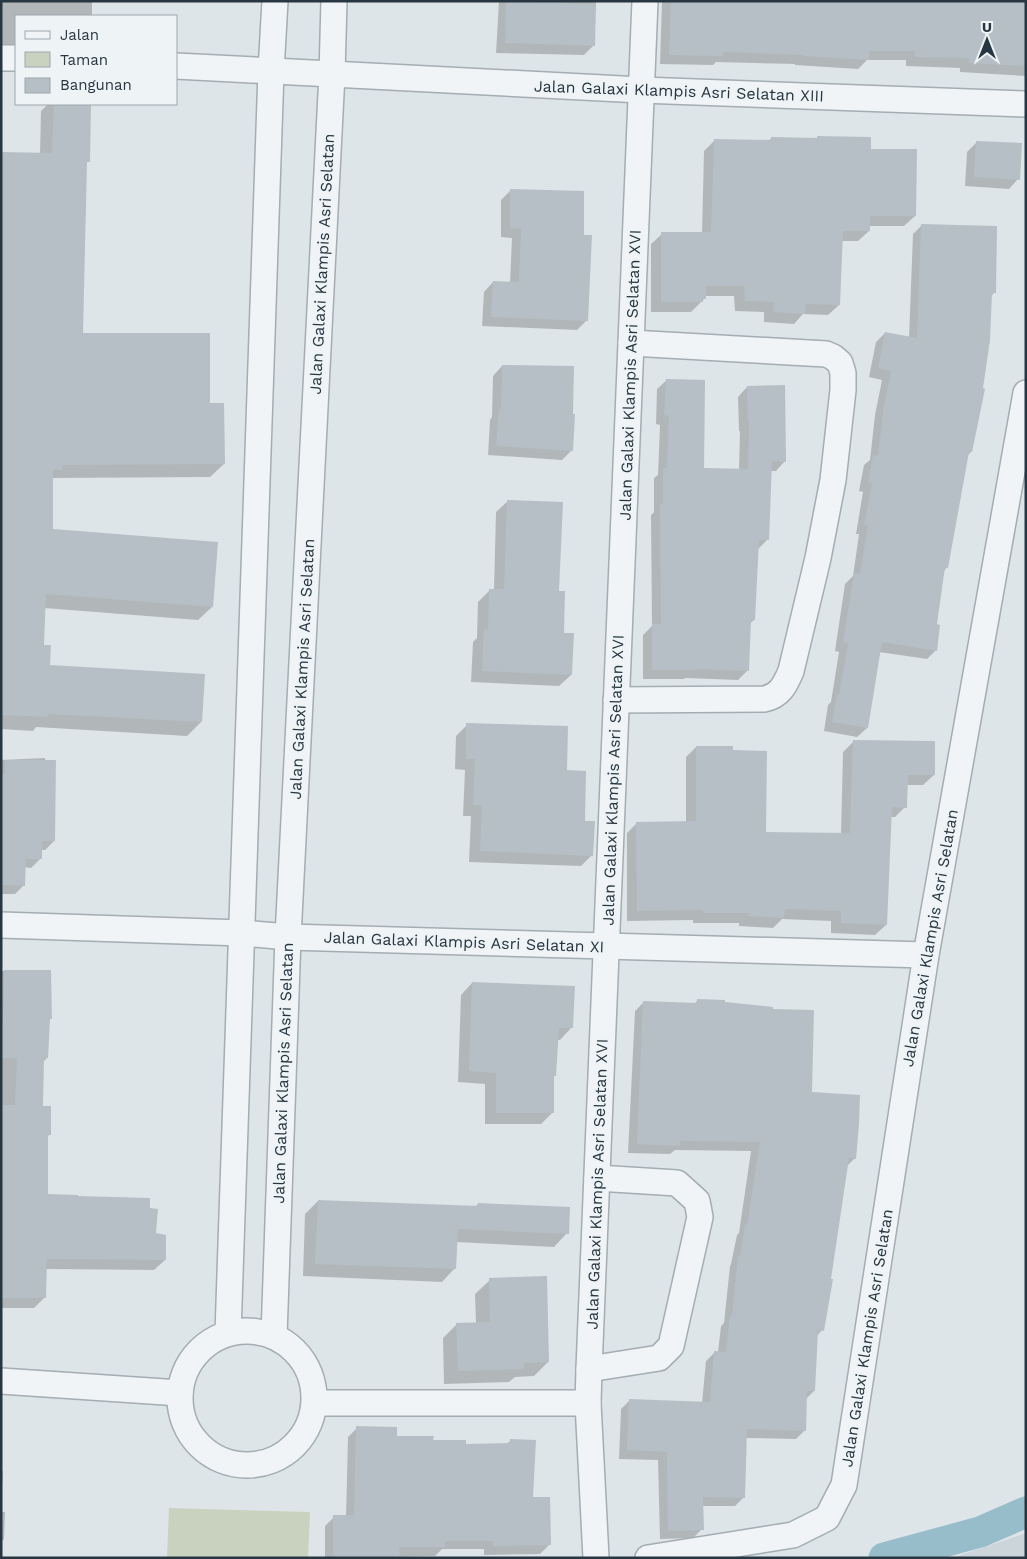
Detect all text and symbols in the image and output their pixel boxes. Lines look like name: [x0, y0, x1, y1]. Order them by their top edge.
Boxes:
legend: [15, 15, 178, 105]
north arrow: [962, 15, 1012, 65]
text: U: [982, 19, 992, 35]
text: Jalan: [60, 26, 99, 44]
text: Taman: [60, 51, 108, 69]
text: Bangunan: [60, 76, 132, 94]
street label: Jalan Galaxi Klampis Asri Selatan XIII: [534, 76, 824, 106]
street label: Jalan Galaxi Klampis Asri Selatan: [306, 133, 338, 395]
street label: Jalan Galaxi Klampis Asri Selatan XVI: [615, 229, 645, 521]
street label: Jalan Galaxi Klampis Asri Selatan: [286, 538, 318, 800]
street label: Jalan Galaxi Klampis Asri Selatan XVI: [598, 634, 628, 926]
street label: Jalan Galaxi Klampis Asri Selatan: [898, 808, 962, 1068]
street label: Jalan Galaxi Klampis Asri Selatan XI: [323, 928, 605, 956]
street label: Jalan Galaxi Klampis Asri Selatan: [269, 942, 297, 1204]
street label: Jalan Galaxi Klampis Asri Selatan XVI: [582, 1038, 612, 1330]
street label: Jalan Galaxi Klampis Asri Selatan: [837, 1208, 897, 1468]

